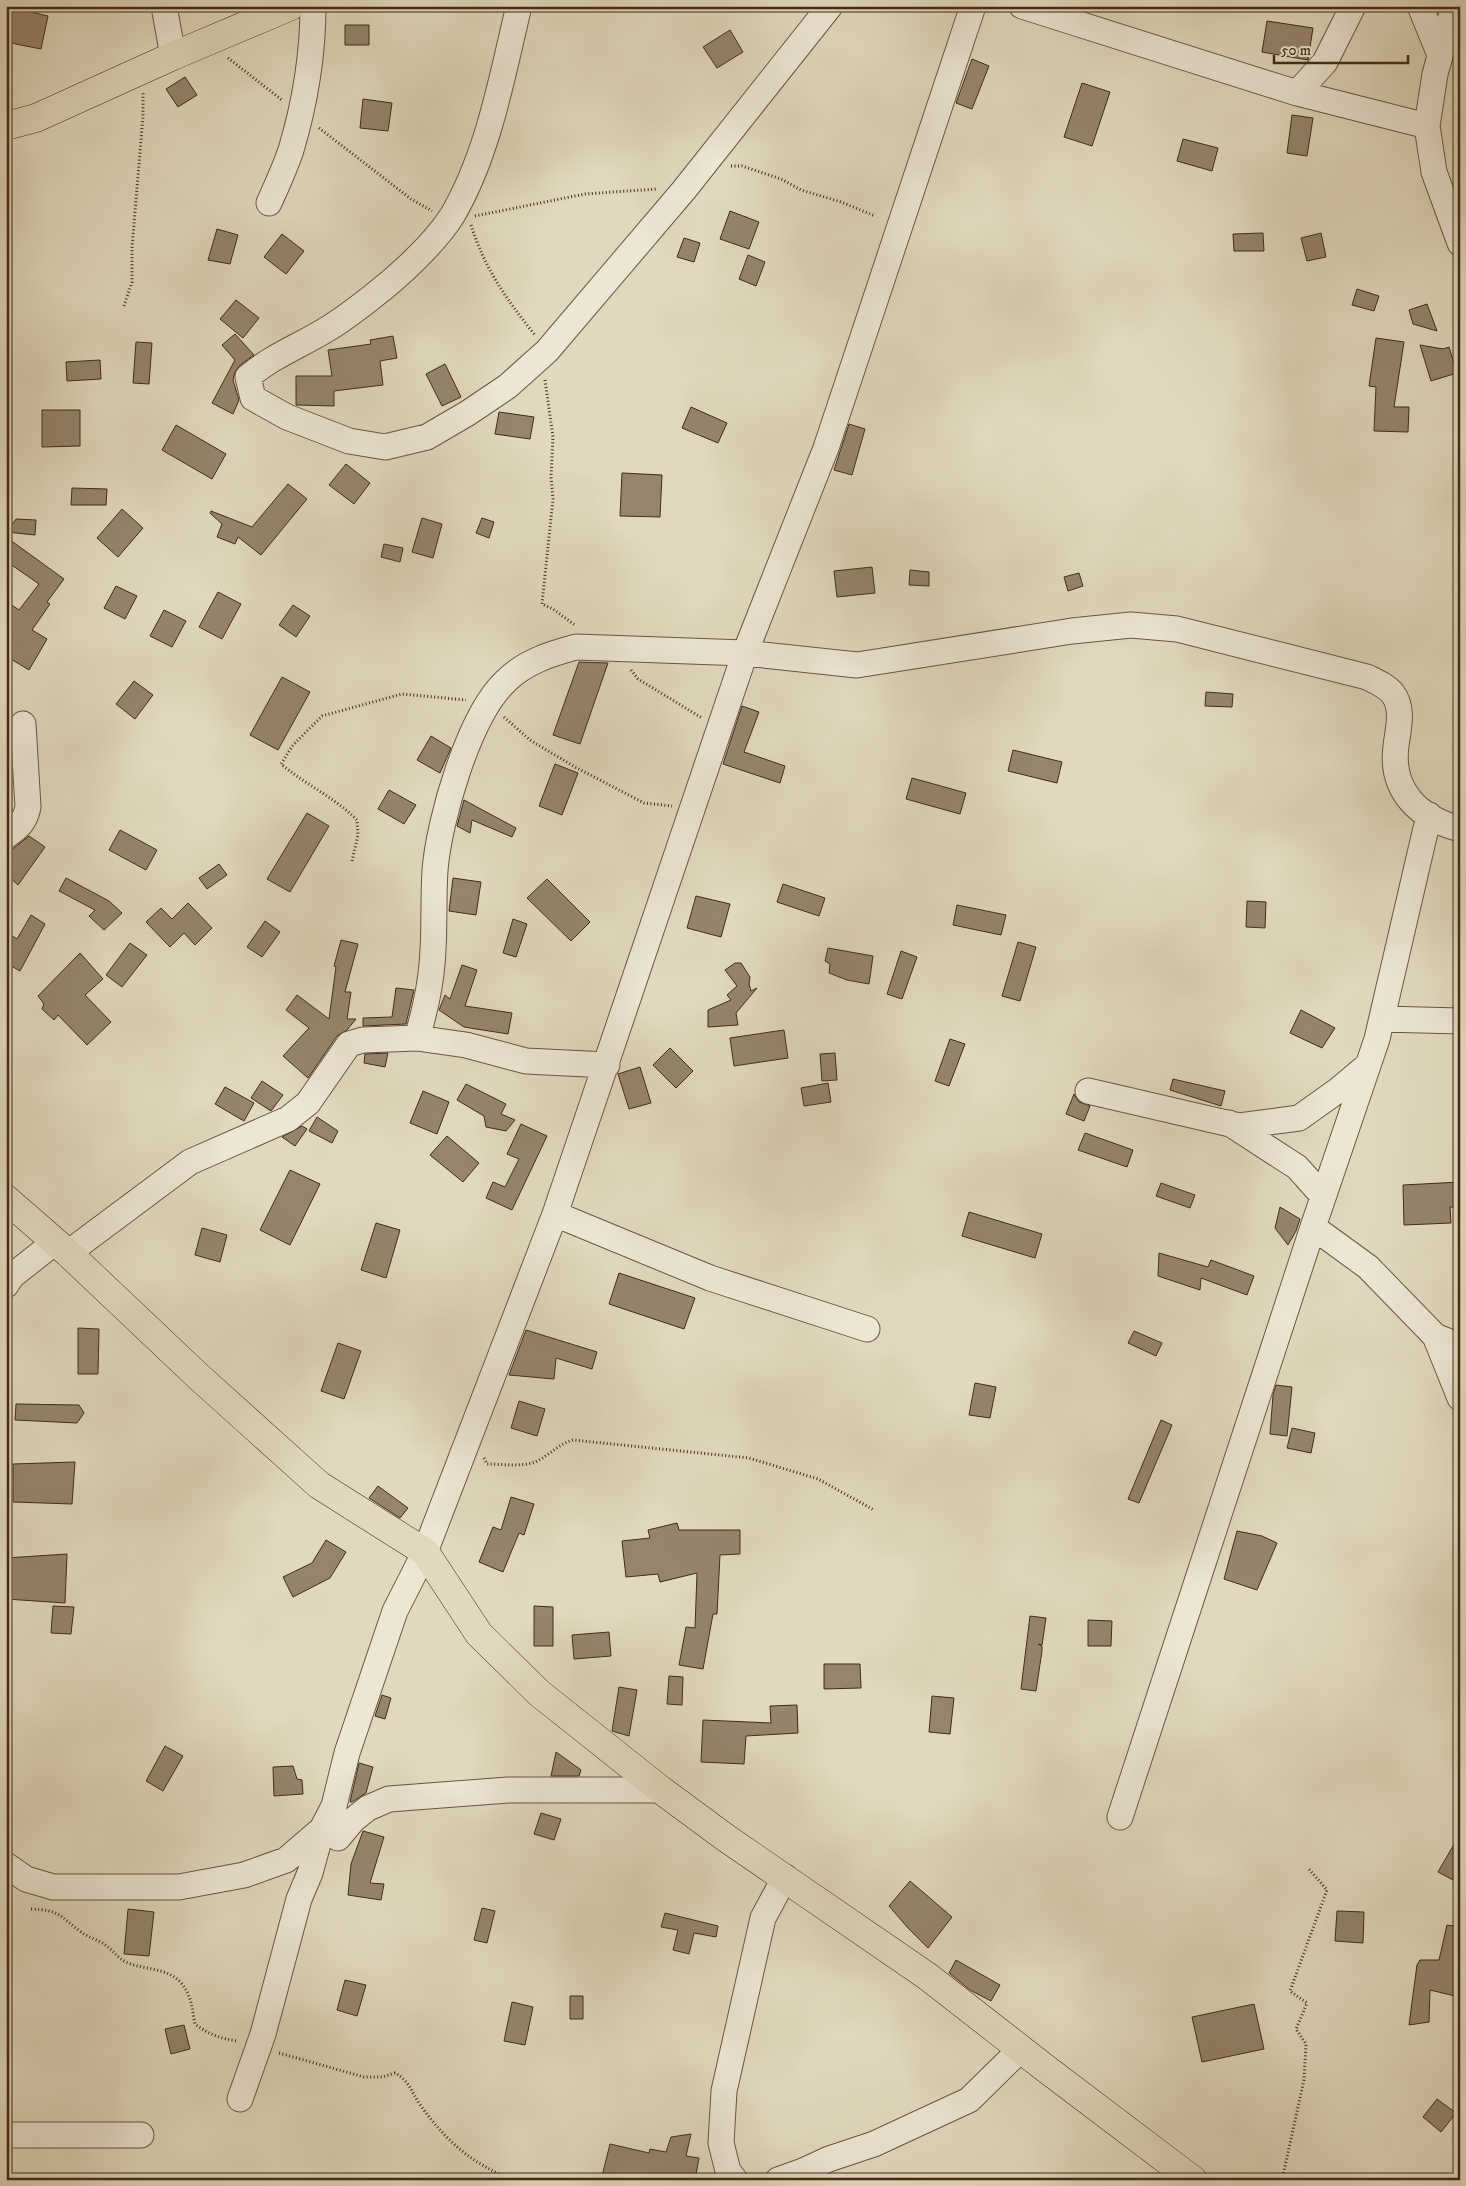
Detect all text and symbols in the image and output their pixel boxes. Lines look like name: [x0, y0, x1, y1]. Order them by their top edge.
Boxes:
scale bar: [1274, 32, 1407, 64]
text: 50 m: [1281, 41, 1311, 60]

